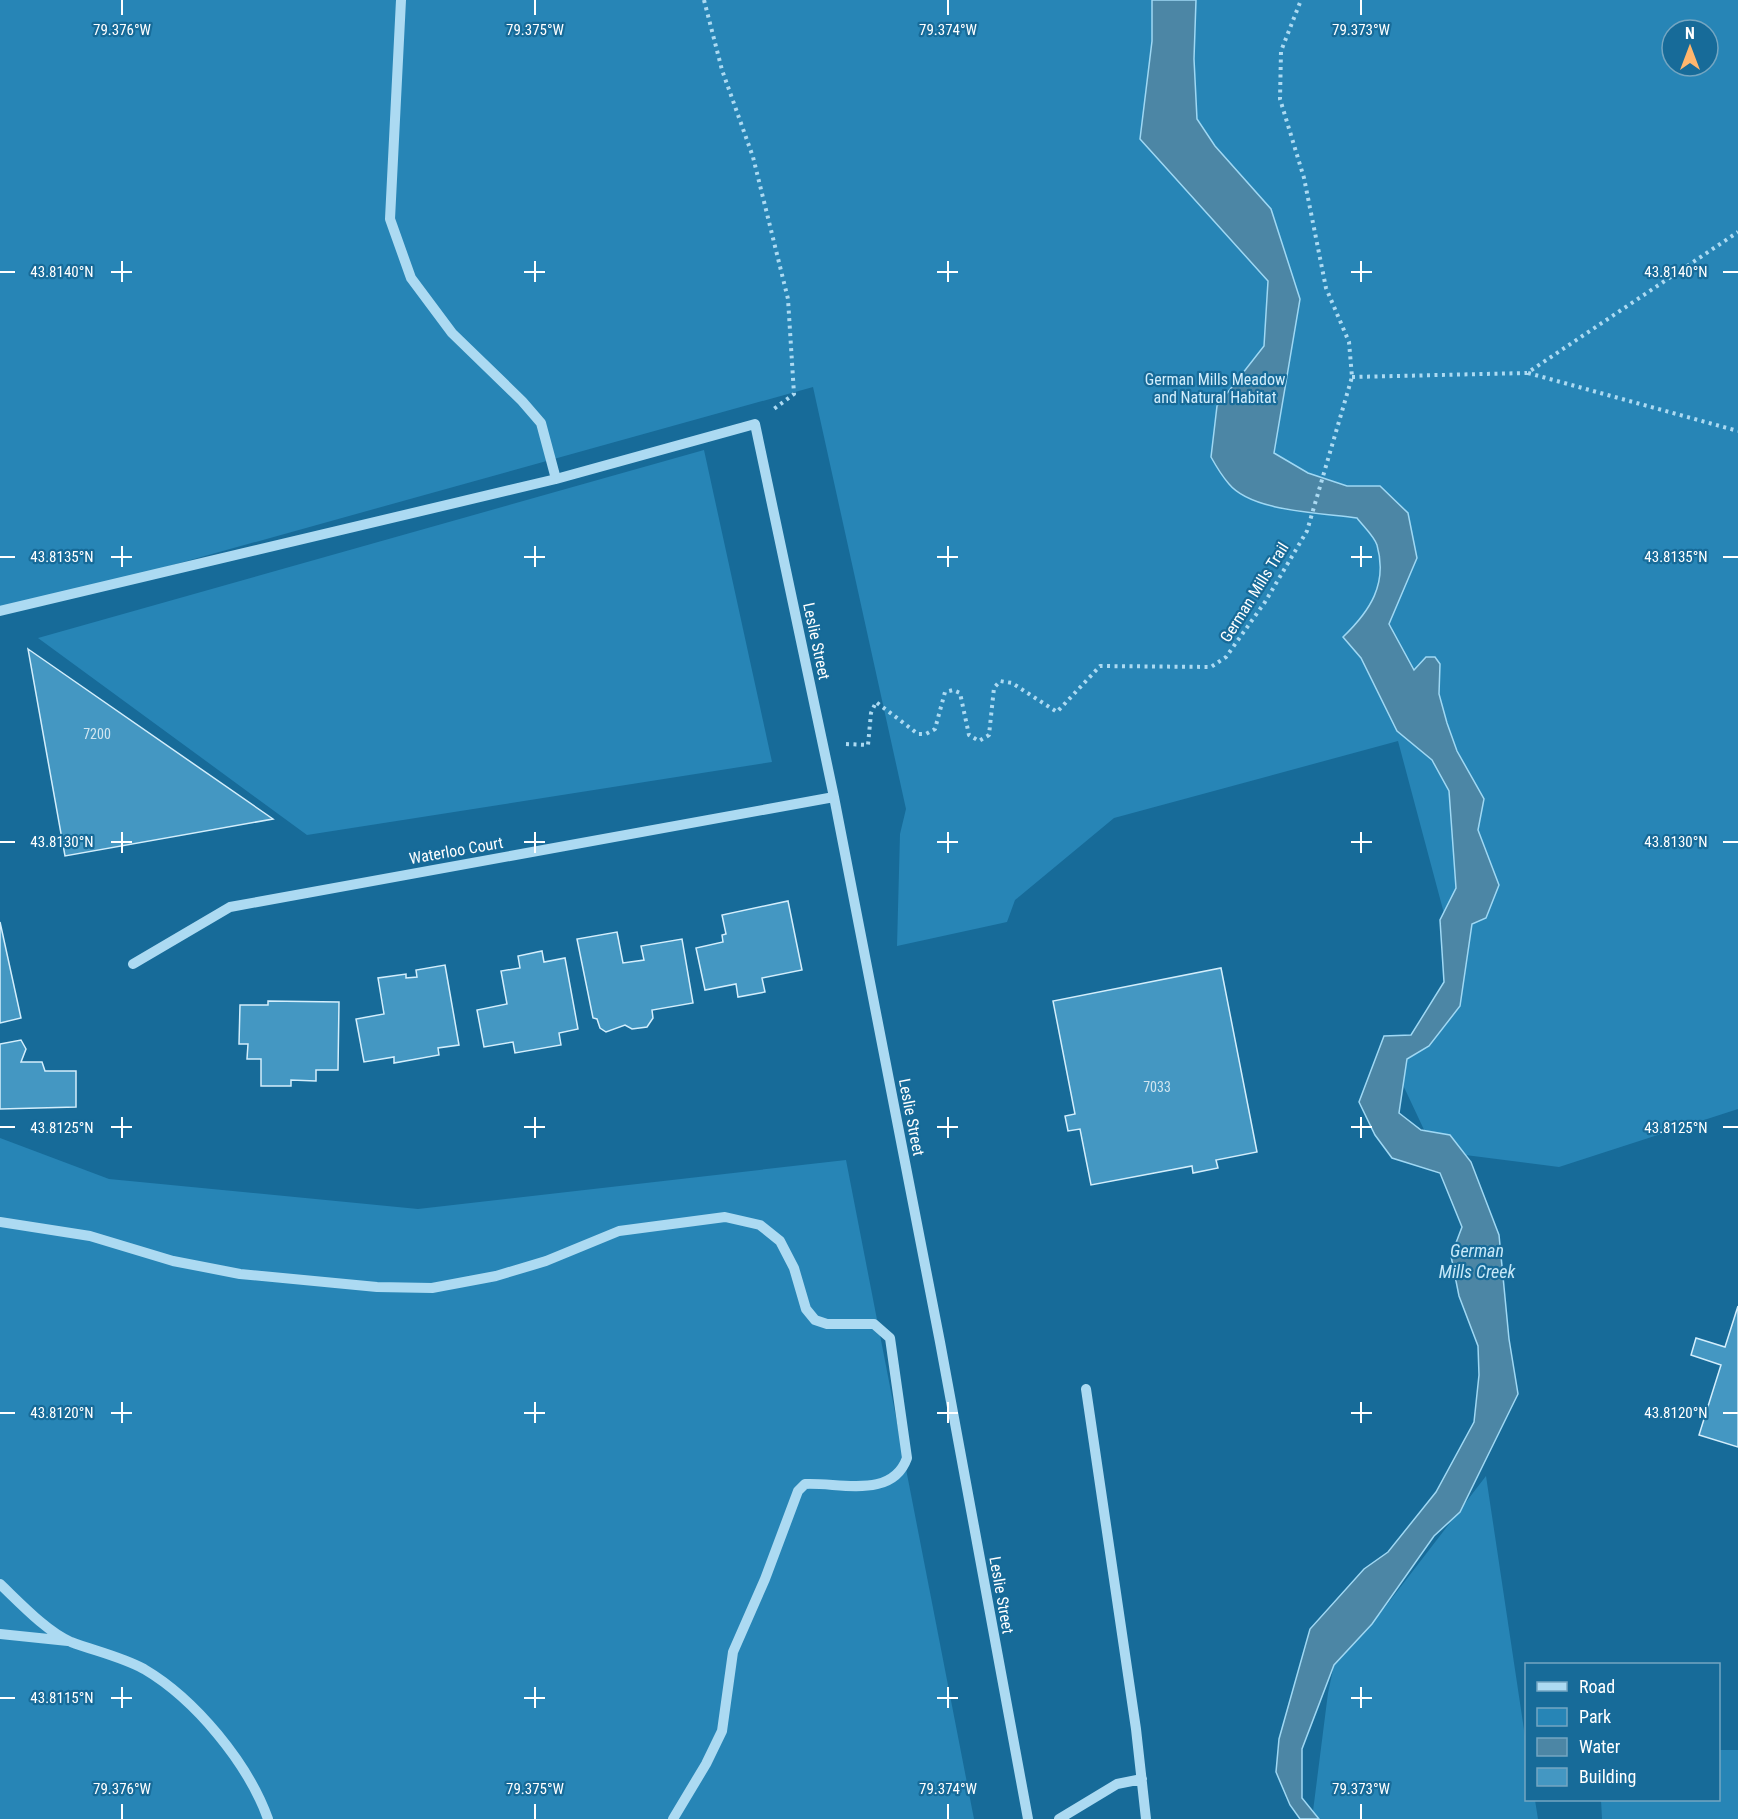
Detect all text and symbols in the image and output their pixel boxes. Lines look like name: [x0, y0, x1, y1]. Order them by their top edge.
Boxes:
north arrow: [1660, 18, 1720, 78]
text: 79.376°W: [93, 21, 152, 39]
text: 79.375°W: [506, 21, 565, 39]
text: 79.374°W: [919, 21, 978, 39]
text: 79.373°W: [1332, 21, 1391, 39]
text: N: [1685, 24, 1695, 43]
text: 43.8140°N: [30, 263, 94, 281]
text: 43.8140°N: [1644, 263, 1708, 281]
park label: German Mills Meadow and Natural Habitat: [1145, 370, 1285, 407]
street label: German Mills Trail: [1216, 539, 1293, 646]
text: 43.8135°N: [30, 548, 94, 566]
text: 43.8135°N: [1644, 548, 1708, 566]
street label: Leslie Street: [799, 601, 834, 682]
house number: 7200: [83, 726, 111, 742]
text: 43.8130°N: [30, 833, 94, 851]
street label: Waterloo Court: [408, 833, 505, 868]
text: 43.8130°N: [1644, 833, 1708, 851]
street label: Leslie Street: [895, 1077, 928, 1158]
house number: 7033: [1143, 1079, 1171, 1095]
text: 43.8125°N: [30, 1119, 94, 1137]
text: 43.8125°N: [1644, 1119, 1708, 1137]
water label: German Mills Creek: [1439, 1240, 1516, 1282]
text: 43.8120°N: [30, 1404, 94, 1422]
text: 43.8120°N: [1644, 1404, 1708, 1422]
street label: Leslie Street: [985, 1555, 1018, 1636]
legend: [1525, 1663, 1720, 1801]
text: Road: [1579, 1676, 1615, 1697]
text: 43.8115°N: [30, 1689, 94, 1707]
text: Park: [1579, 1706, 1611, 1727]
text: Water: [1579, 1736, 1621, 1757]
text: Building: [1579, 1766, 1636, 1787]
text: 79.376°W: [93, 1780, 152, 1798]
text: 79.375°W: [506, 1780, 565, 1798]
text: 79.374°W: [919, 1780, 978, 1798]
text: 79.373°W: [1332, 1780, 1391, 1798]

